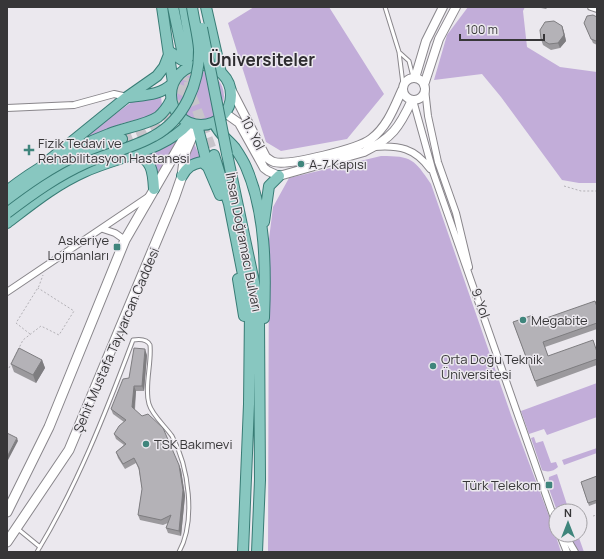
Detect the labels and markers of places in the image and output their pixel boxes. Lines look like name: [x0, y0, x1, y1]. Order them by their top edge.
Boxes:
place label: Fizik Tedavi ve Rehabilitasyon Hastanesi: [38, 134, 190, 167]
marker: Fizik Tedavi ve Rehabilitasyon Hastanesi: [23, 144, 35, 156]
place label: A-7 Kapısı: [309, 155, 367, 173]
marker: A-7 Kapısı: [296, 159, 306, 169]
place label: Askeriye Lojmanları: [47, 231, 109, 264]
marker: Askeriye Lojmanları: [112, 242, 122, 252]
place label: Megabite: [531, 311, 588, 329]
marker: Megabite: [518, 315, 528, 325]
place label: Orta Doğu Teknik Üniversitesi: [441, 350, 543, 383]
marker: Orta Doğu Teknik Üniversitesi: [428, 361, 438, 371]
place label: TSK Bakımevi: [154, 435, 232, 453]
marker: TSK Bakımevi: [141, 439, 151, 449]
place label: Türk Telekom: [462, 476, 541, 494]
marker: Türk Telekom: [544, 480, 554, 490]

